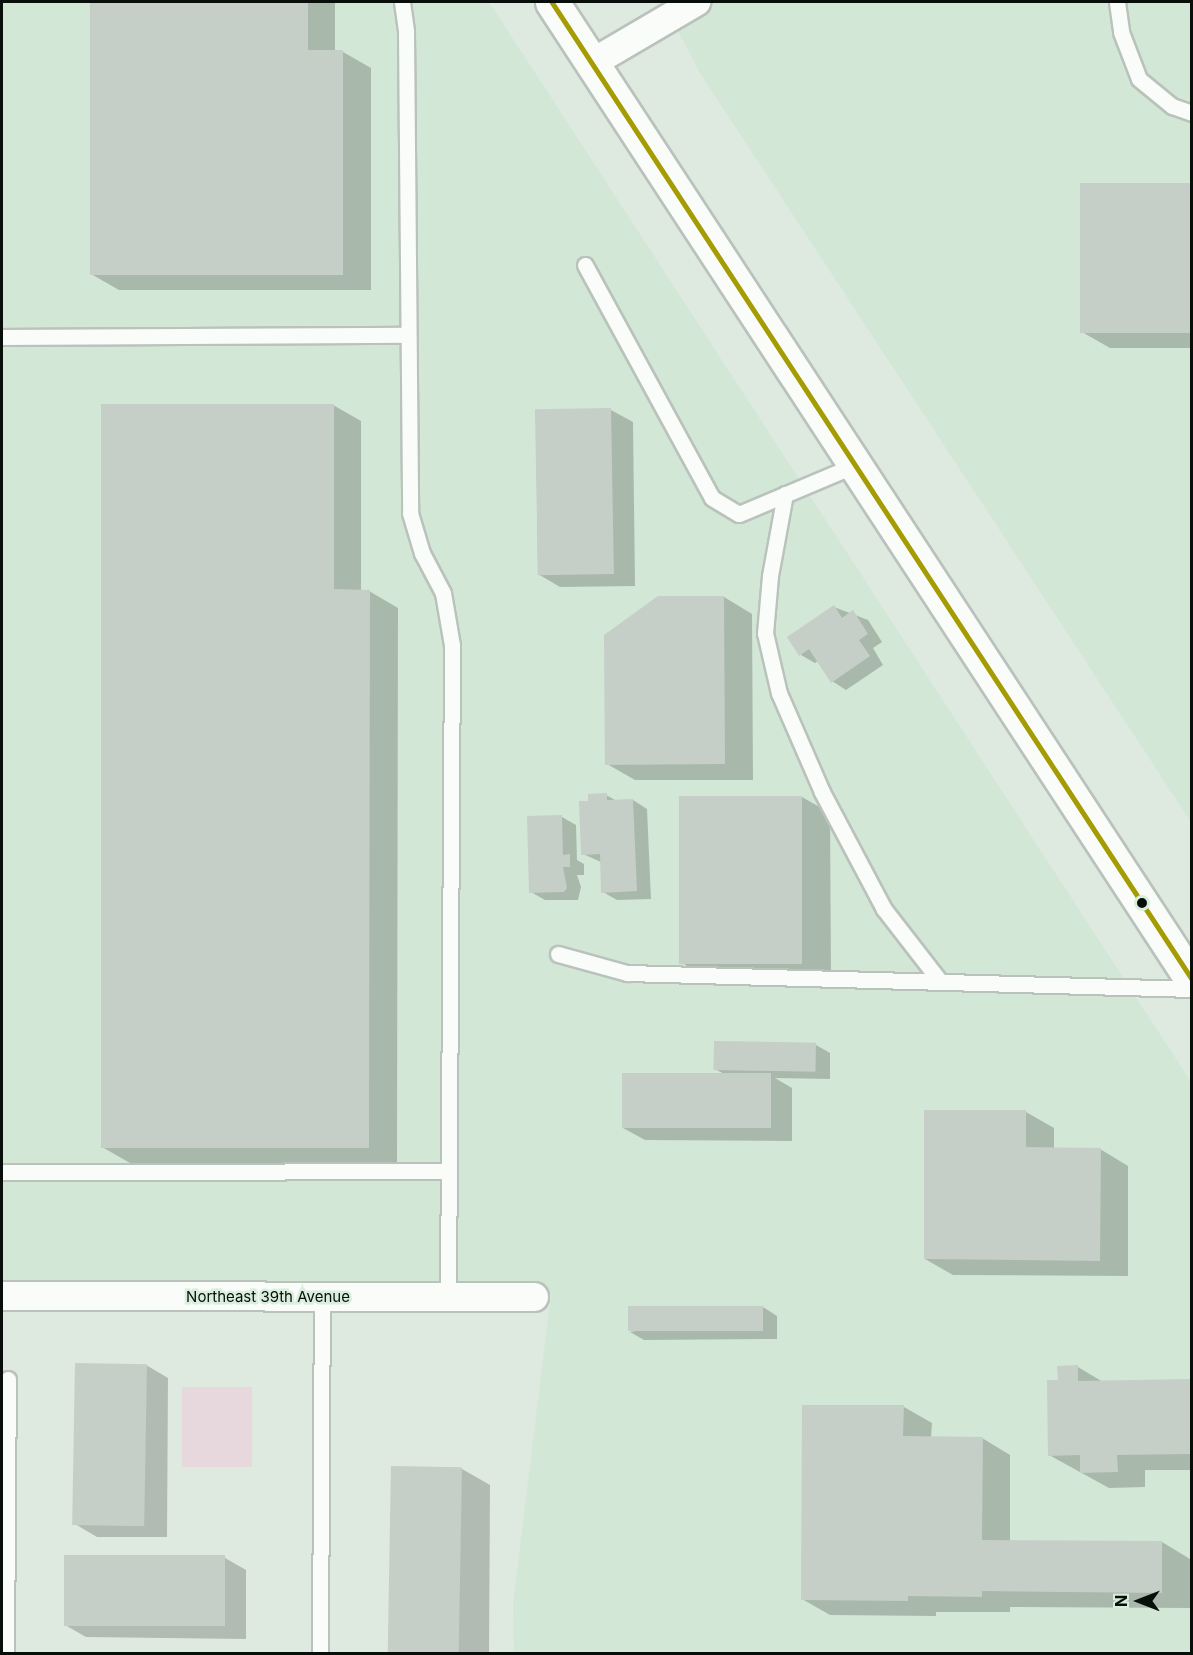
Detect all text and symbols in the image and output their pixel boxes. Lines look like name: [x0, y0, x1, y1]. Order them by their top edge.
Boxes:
unlabelled marker: [1136, 897, 1148, 909]
street label: Northeast 39th Avenue: [186, 1288, 350, 1306]
north arrow: [1109, 1571, 1169, 1631]
text: N: [1111, 1595, 1131, 1607]

